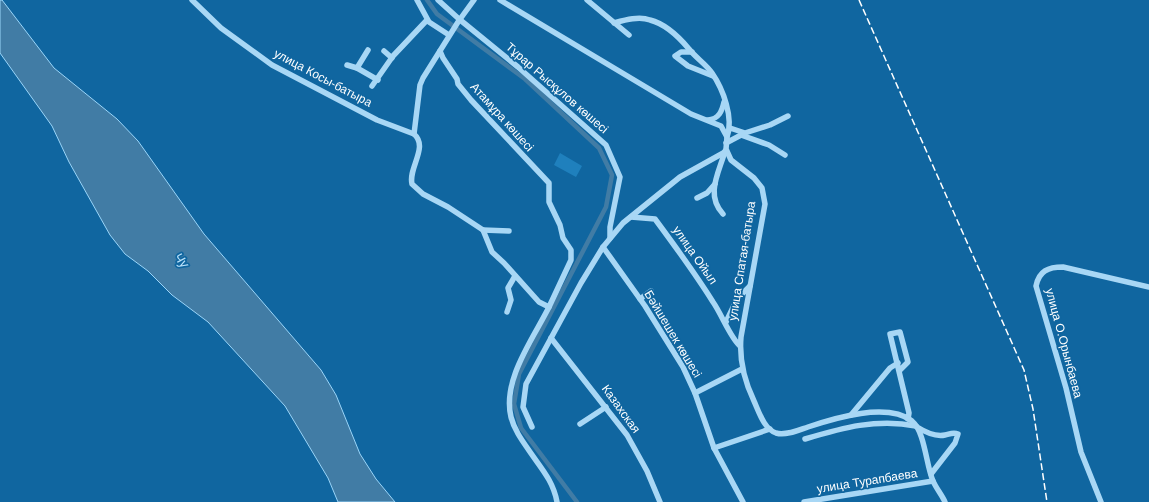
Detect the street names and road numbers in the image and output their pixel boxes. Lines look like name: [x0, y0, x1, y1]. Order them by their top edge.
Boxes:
street label: Тұрар Рысқұлов көшесі: [503, 40, 611, 136]
street label: улица Косы-батыра: [272, 46, 375, 110]
street label: Атамұра көшесі: [467, 80, 537, 154]
street label: улица Спатая-батыра: [726, 200, 758, 322]
street label: улица Ойыл: [670, 223, 720, 287]
street label: улица О.Орынбаева: [1043, 287, 1085, 400]
street label: Бәйшешек көшесі: [641, 288, 705, 380]
street label: Казахская: [599, 382, 643, 436]
street label: улица Турапбаева: [816, 466, 919, 496]

